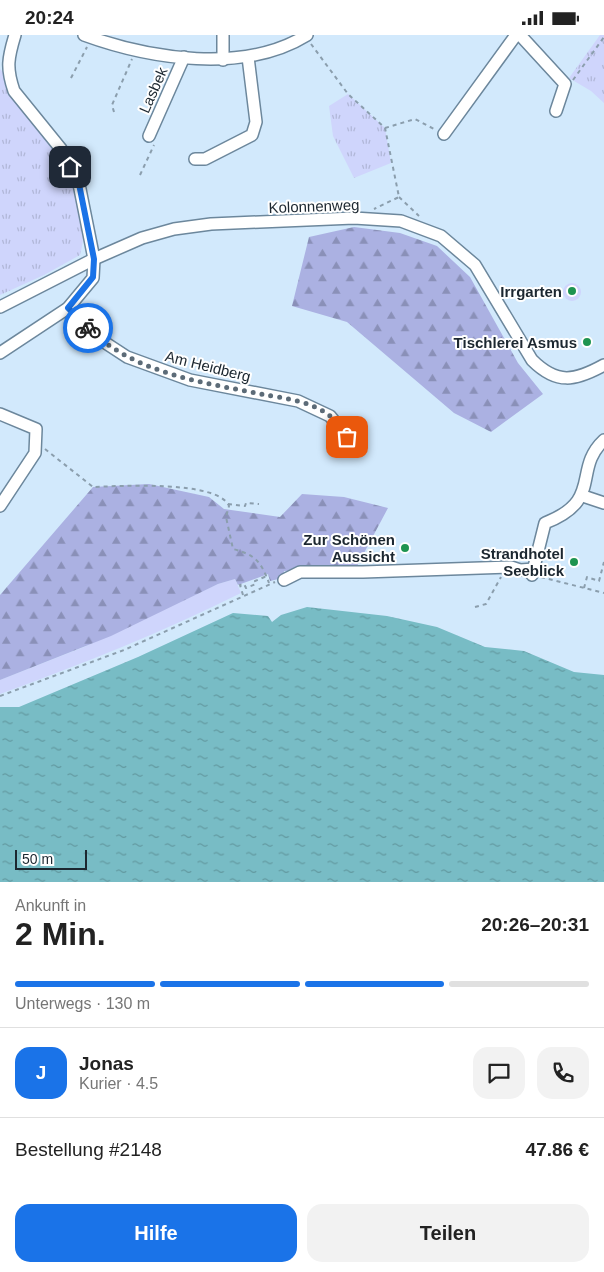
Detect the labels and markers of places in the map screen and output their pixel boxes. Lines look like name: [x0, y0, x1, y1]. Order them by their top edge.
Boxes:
pin: [49, 146, 91, 188]
place label: Irrgarten: [500, 283, 562, 300]
marker: Irrgarten: [566, 285, 578, 297]
place label: Tischlerei Asmus: [454, 334, 577, 351]
marker: Tischlerei Asmus: [581, 336, 593, 348]
pin: [326, 416, 368, 458]
place label: Zur Schönen Aussicht: [303, 531, 395, 565]
marker: Zur Schönen Aussicht: [399, 542, 411, 554]
place label: Strandhotel Seeblick: [481, 545, 565, 579]
marker: Strandhotel Seeblick: [568, 556, 580, 568]

